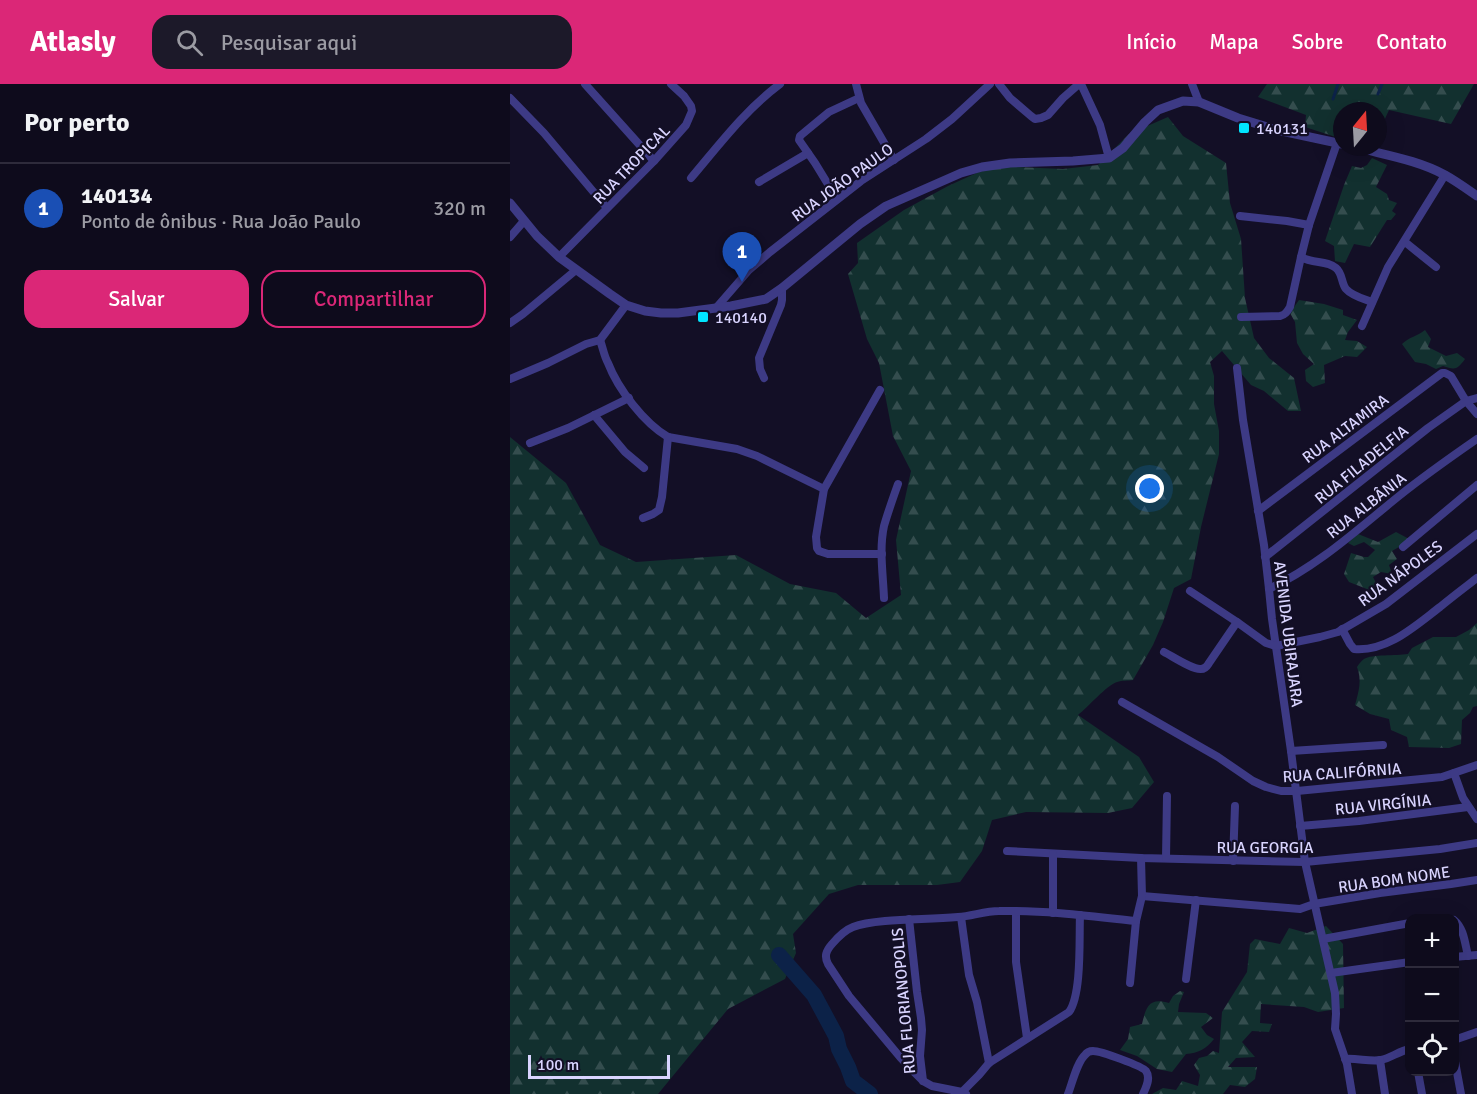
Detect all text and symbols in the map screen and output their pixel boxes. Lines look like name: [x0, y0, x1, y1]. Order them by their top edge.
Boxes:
search box: [152, 15, 572, 69]
text: Atlasly: [30, 25, 116, 59]
icon: search: [173, 26, 206, 59]
text: Pesquisar aqui: [221, 29, 357, 56]
text: Início: [1126, 29, 1176, 55]
text: Mapa: [1209, 29, 1259, 55]
text: Sobre: [1292, 29, 1343, 55]
text: Contato: [1376, 29, 1447, 55]
north arrow: [1333, 102, 1387, 156]
text: Por perto: [24, 107, 130, 139]
place label: 140131: [1256, 119, 1308, 139]
street label: RUA TROPICAL: [589, 121, 674, 208]
marker: 140131: [1237, 121, 1251, 135]
street label: RUA JOÃO PAULO: [788, 139, 897, 226]
text: 140134: [81, 182, 152, 209]
text: 1: [38, 196, 49, 221]
text: 320 m: [433, 196, 486, 221]
text: Ponto de ônibus · Rua João Paulo: [81, 209, 361, 234]
pin: 1: [722, 232, 762, 282]
button: Salvar: [24, 270, 249, 328]
button: Compartilhar: [261, 270, 486, 328]
place label: 140140: [715, 308, 767, 328]
marker: 140140: [696, 310, 710, 324]
street label: RUA ALTAMIRA: [1298, 390, 1393, 468]
street label: RUA FILADELFIA: [1311, 421, 1413, 509]
street label: RUA ALBÂNIA: [1323, 468, 1411, 543]
your location: [1135, 474, 1164, 503]
street label: RUA NÁPOLES: [1354, 536, 1447, 611]
street label: AVENIDA UBIRAJARA: [1269, 560, 1307, 709]
street label: RUA CALIFÓRNIA: [1282, 759, 1402, 787]
street label: RUA VIRGÍNIA: [1334, 790, 1432, 820]
street label: RUA GEORGIA: [1217, 838, 1314, 858]
street label: RUA BOM NOME: [1337, 862, 1451, 898]
map controls: [1405, 914, 1459, 1076]
button: +: [1405, 914, 1459, 968]
street label: RUA FLORIANOPOLIS: [888, 927, 920, 1075]
button: −: [1405, 968, 1459, 1022]
button: locate: [1405, 1022, 1459, 1076]
scale bar: [528, 1052, 670, 1080]
text: 100 m: [537, 1055, 579, 1075]

